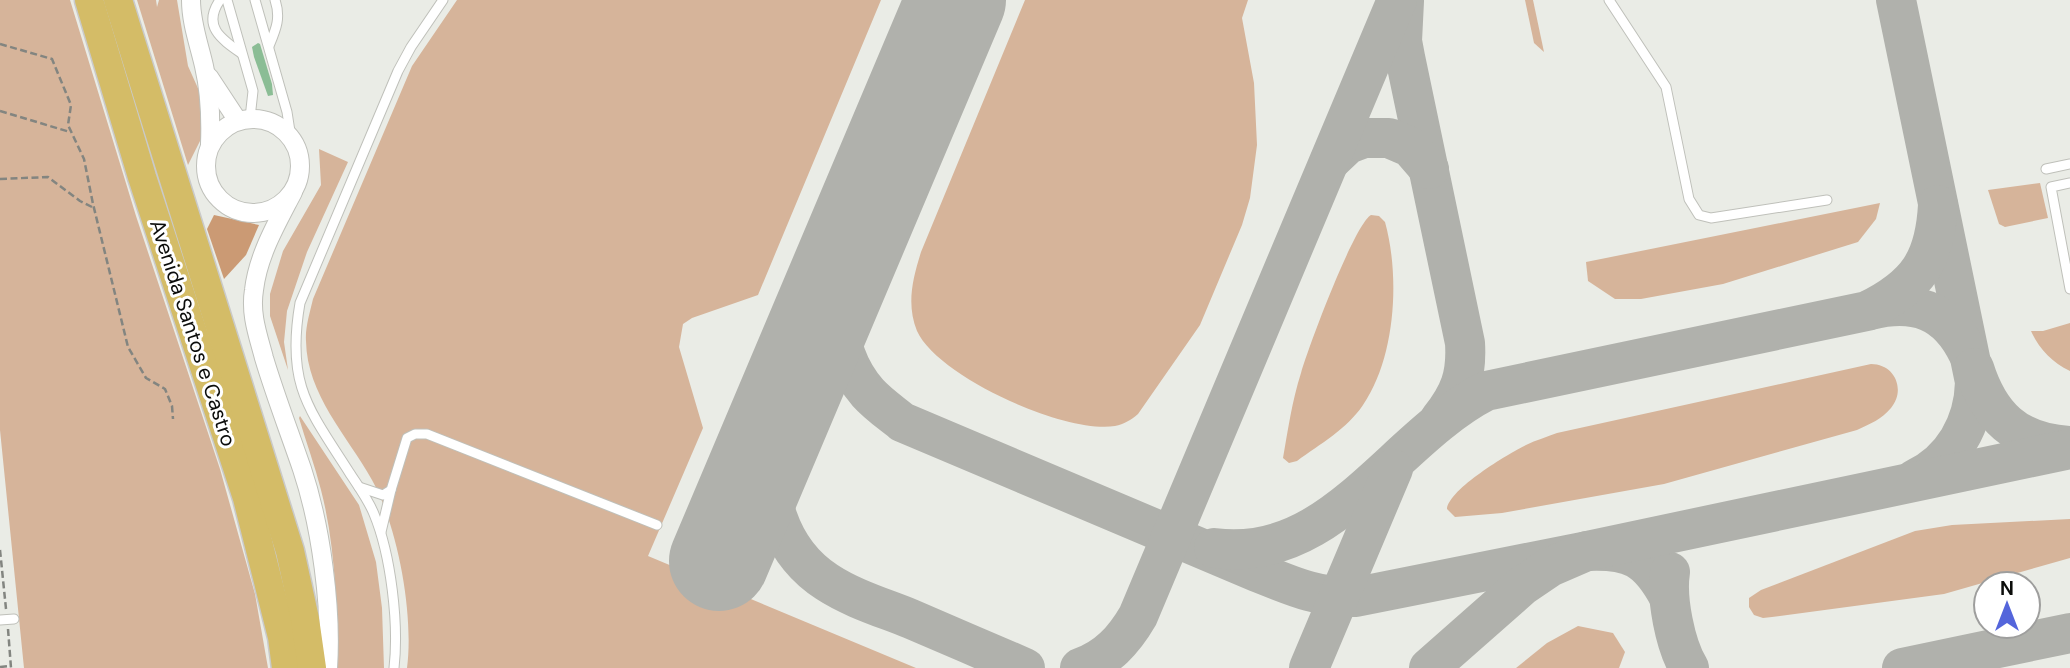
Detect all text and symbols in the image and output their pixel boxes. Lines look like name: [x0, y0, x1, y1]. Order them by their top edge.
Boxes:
street label: Avenida Santos e Castro: [143, 216, 243, 450]
north arrow: [1972, 570, 2042, 640]
text: N: [2000, 576, 2014, 601]

